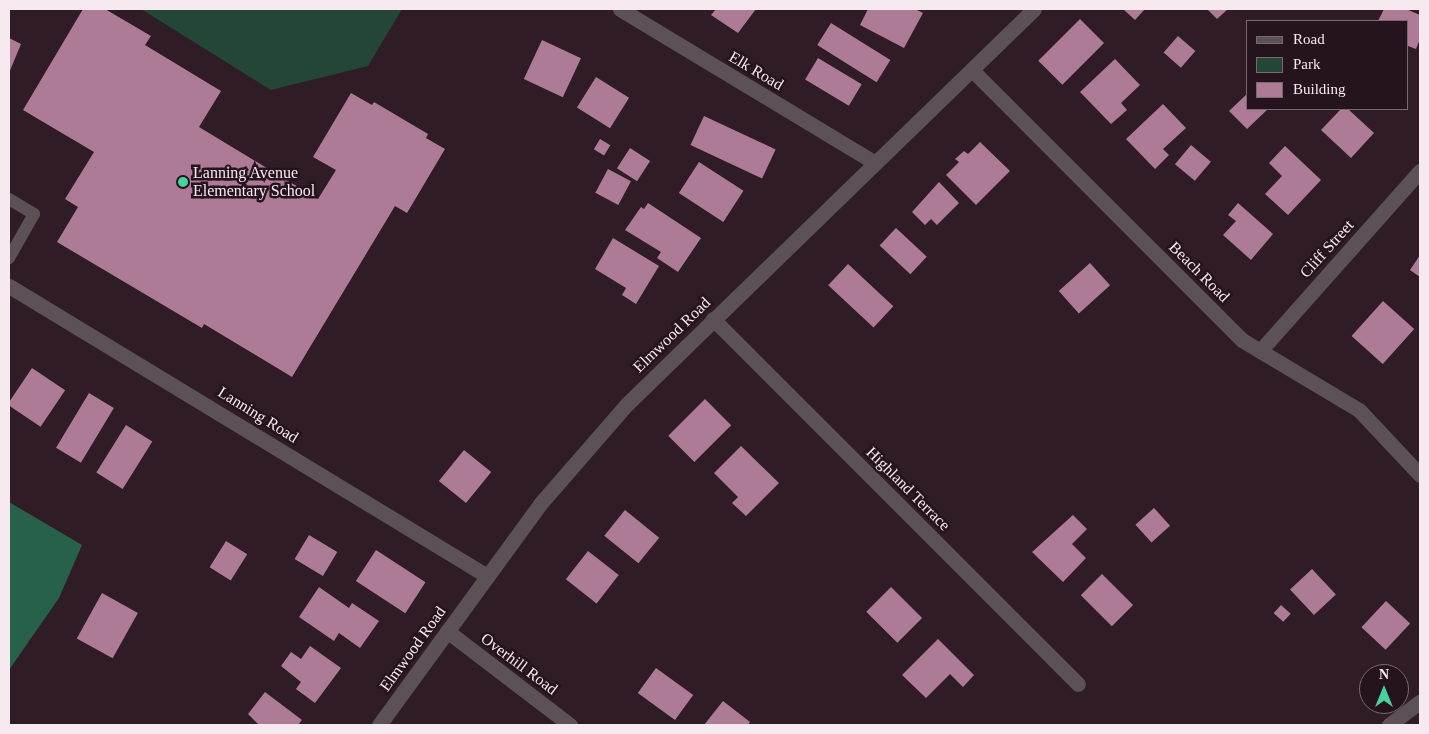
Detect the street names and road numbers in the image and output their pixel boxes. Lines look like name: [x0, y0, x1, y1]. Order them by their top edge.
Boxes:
street label: Elk Road: [725, 47, 787, 95]
street label: Cliff Street: [1296, 216, 1358, 282]
street label: Beach Road: [1165, 238, 1233, 306]
street label: Elmwood Road: [629, 293, 715, 377]
street label: Lanning Road: [214, 383, 302, 447]
street label: Highland Terrace: [862, 443, 954, 535]
street label: Elmwood Road: [376, 603, 450, 695]
street label: Overhill Road: [477, 629, 561, 699]

